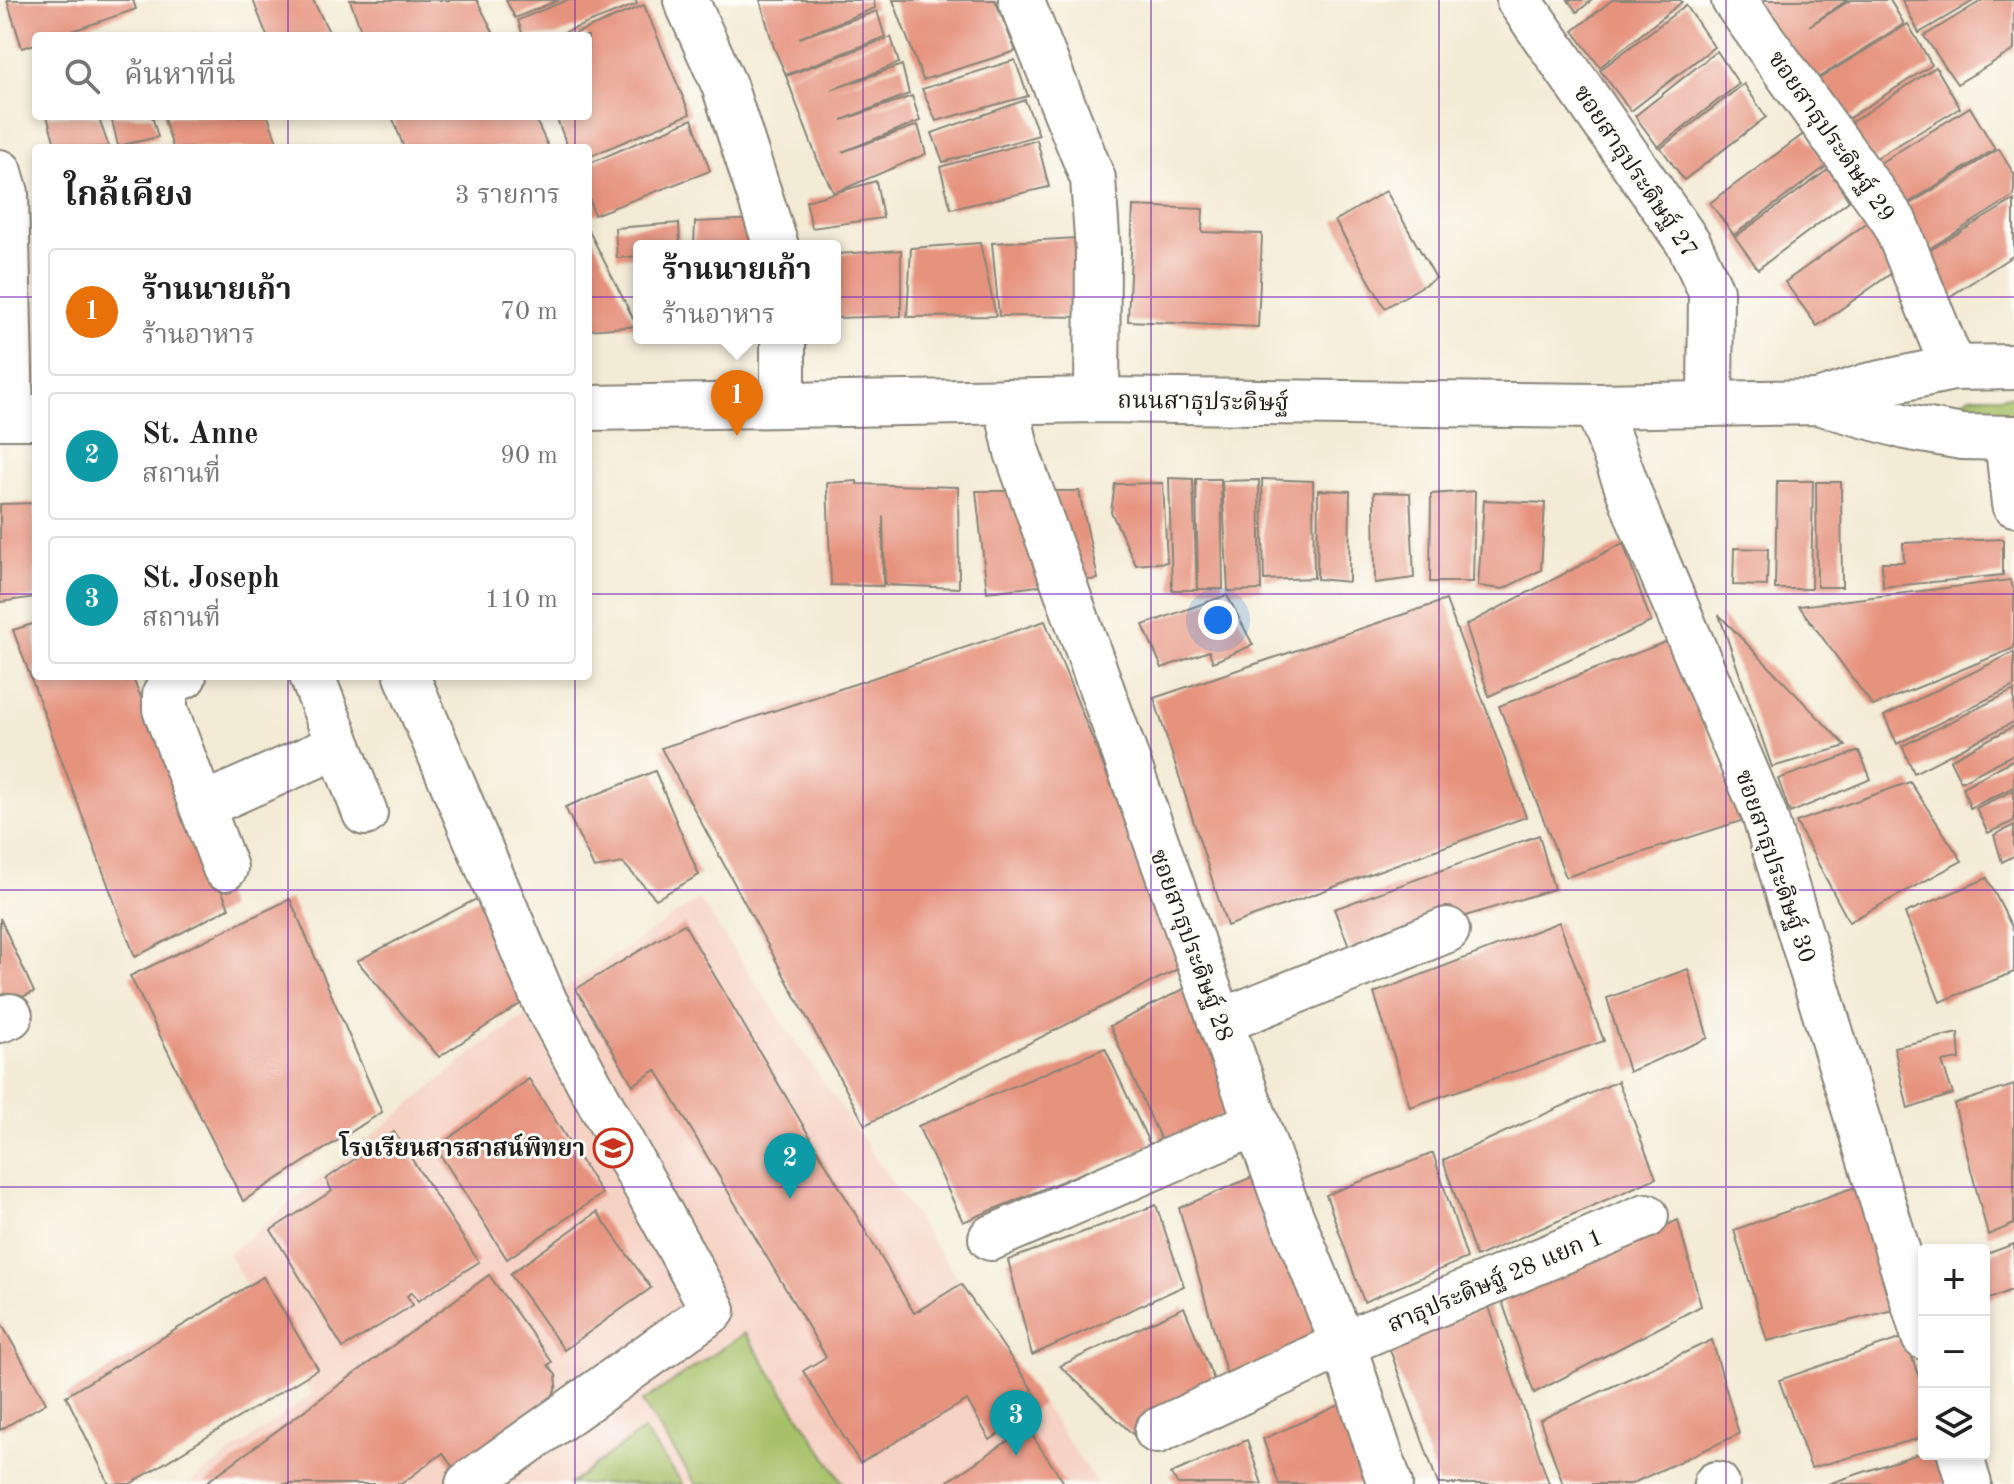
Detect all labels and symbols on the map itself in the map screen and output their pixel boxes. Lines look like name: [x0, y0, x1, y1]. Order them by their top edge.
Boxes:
street label: ซอยสาธุประดิษฐ์ 29: [1762, 44, 1903, 227]
street label: ซอยสาธุประดิษฐ์ 27: [1567, 78, 1706, 263]
pin: 1: [711, 370, 763, 436]
street label: ถนนสาธุประดิษฐ์: [1117, 384, 1289, 417]
your location: [1198, 600, 1238, 640]
street label: ซอยสาธุประดิษฐ์ 30: [1729, 765, 1824, 966]
street label: ซอยสาธุประดิษฐ์ 28: [1143, 845, 1242, 1045]
school or university icon: โรงเรียนสารสาสน์พิทยา: [592, 1127, 634, 1169]
place label: โรงเรียนสารสาสน์พิทยา: [338, 1131, 585, 1162]
pin: 2: [764, 1133, 816, 1199]
street label: สาธุประดิษฐ์ 28 แยก 1: [1382, 1220, 1607, 1339]
pin: 3: [990, 1390, 1042, 1456]

